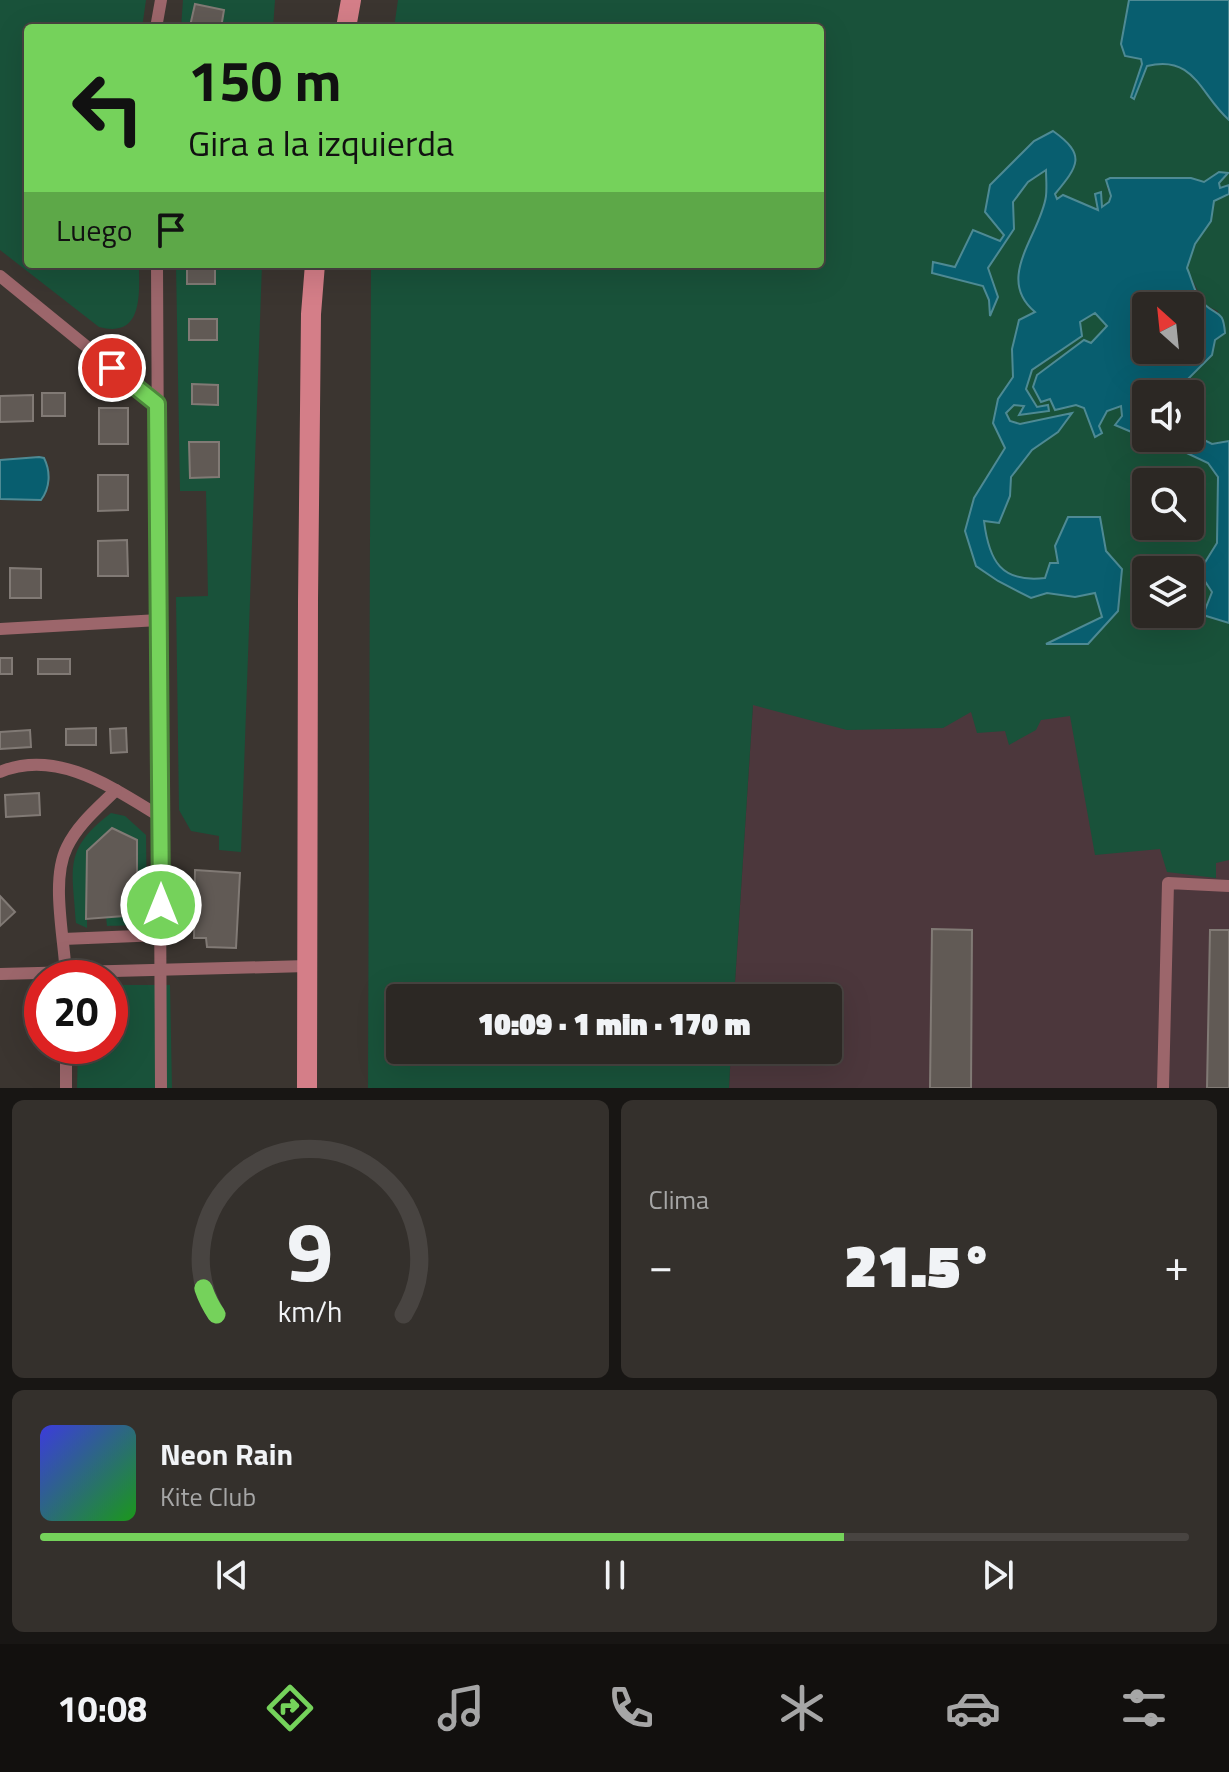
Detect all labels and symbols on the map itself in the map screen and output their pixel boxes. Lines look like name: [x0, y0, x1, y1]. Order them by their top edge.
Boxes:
north arrow: [1132, 292, 1204, 364]
pin: [78, 334, 146, 402]
position arrow: [119, 863, 203, 947]
speed limit sign: 20: [24, 960, 128, 1064]

